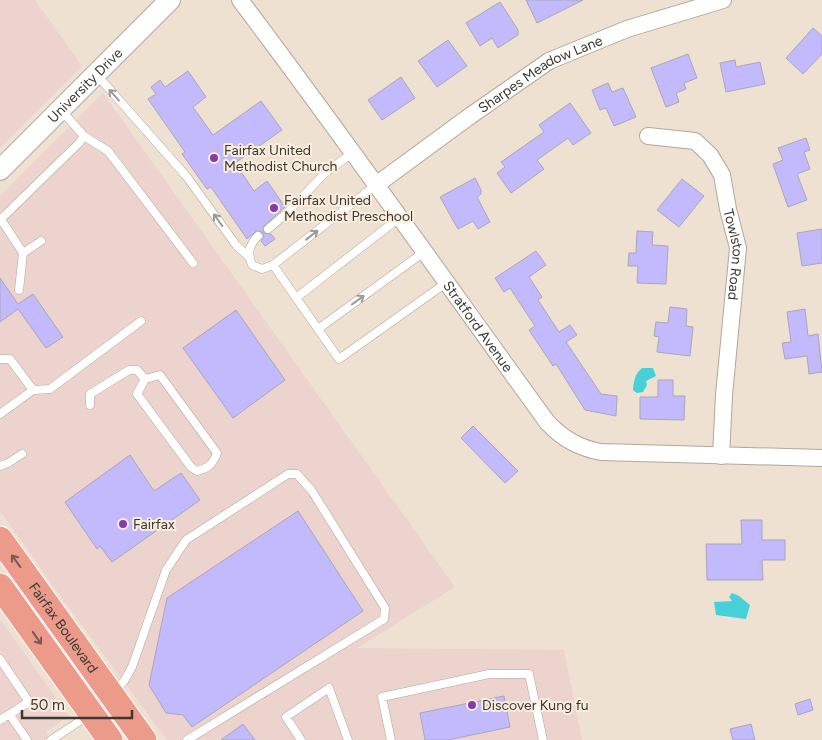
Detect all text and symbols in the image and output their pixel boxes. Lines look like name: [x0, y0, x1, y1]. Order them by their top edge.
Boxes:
street label: Sharpes Meadow Lane: [475, 32, 605, 117]
street label: University Drive: [44, 44, 126, 126]
one-way arrow: [109, 88, 120, 101]
place label: Fairfax United Methodist Church: [224, 142, 337, 175]
marker: Fairfax United Methodist Church: [208, 152, 220, 164]
place label: Fairfax United Methodist Preschool: [284, 192, 413, 225]
marker: Fairfax United Methodist Preschool: [268, 202, 280, 214]
street label: Towlston Road: [719, 207, 746, 301]
one-way arrow: [213, 213, 223, 227]
one-way arrow: [305, 229, 318, 240]
street label: Stratford Avenue: [439, 278, 516, 376]
one-way arrow: [351, 295, 365, 305]
place label: Fairfax: [133, 516, 175, 533]
marker: Fairfax: [117, 518, 129, 530]
one-way arrow: [11, 554, 21, 568]
street label: Fairfax Boulevard: [25, 579, 101, 676]
one-way arrow: [32, 631, 42, 645]
scale bar: [22, 688, 132, 720]
text: 50 m: [30, 696, 65, 714]
place label: Discover Kung fu: [482, 697, 589, 714]
marker: Discover Kung fu: [466, 699, 478, 711]

